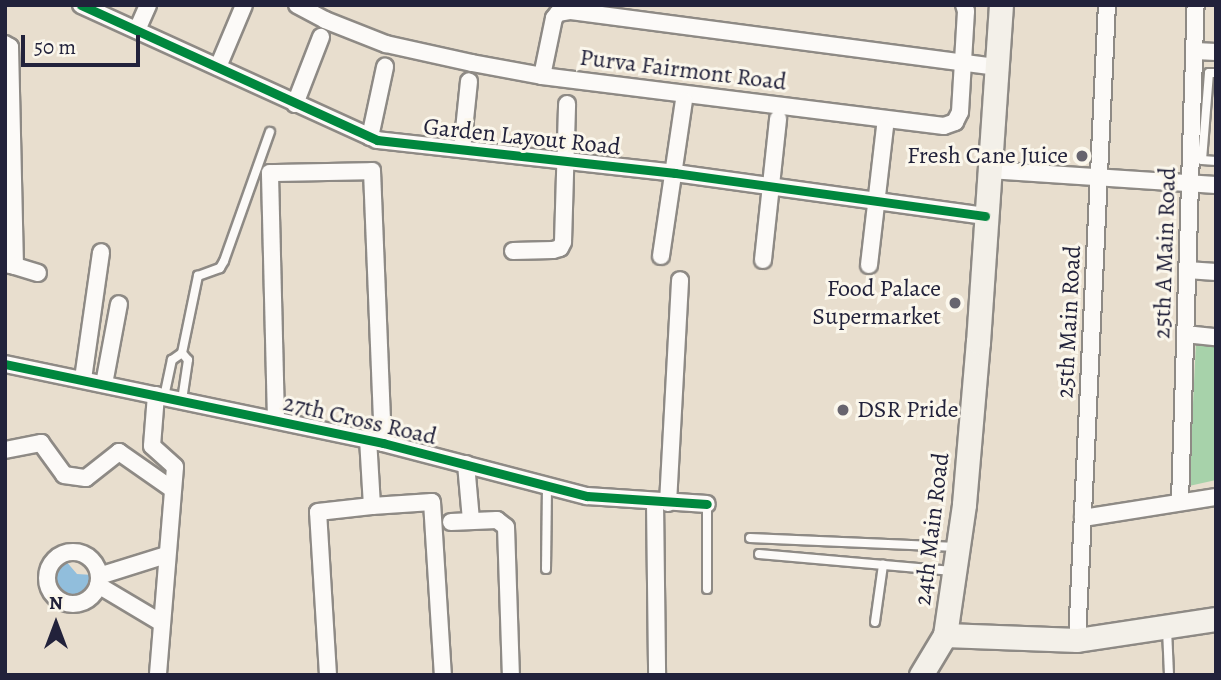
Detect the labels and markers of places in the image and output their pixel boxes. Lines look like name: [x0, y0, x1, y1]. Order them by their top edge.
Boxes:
place label: Fresh Cane Juice: [907, 142, 1068, 170]
marker: Fresh Cane Juice: [1074, 148, 1090, 164]
place label: Food Palace Supermarket: [812, 275, 941, 331]
marker: Food Palace Supermarket: [947, 295, 963, 311]
place label: DSR Pride: [857, 396, 959, 424]
marker: DSR Pride: [835, 402, 851, 418]

